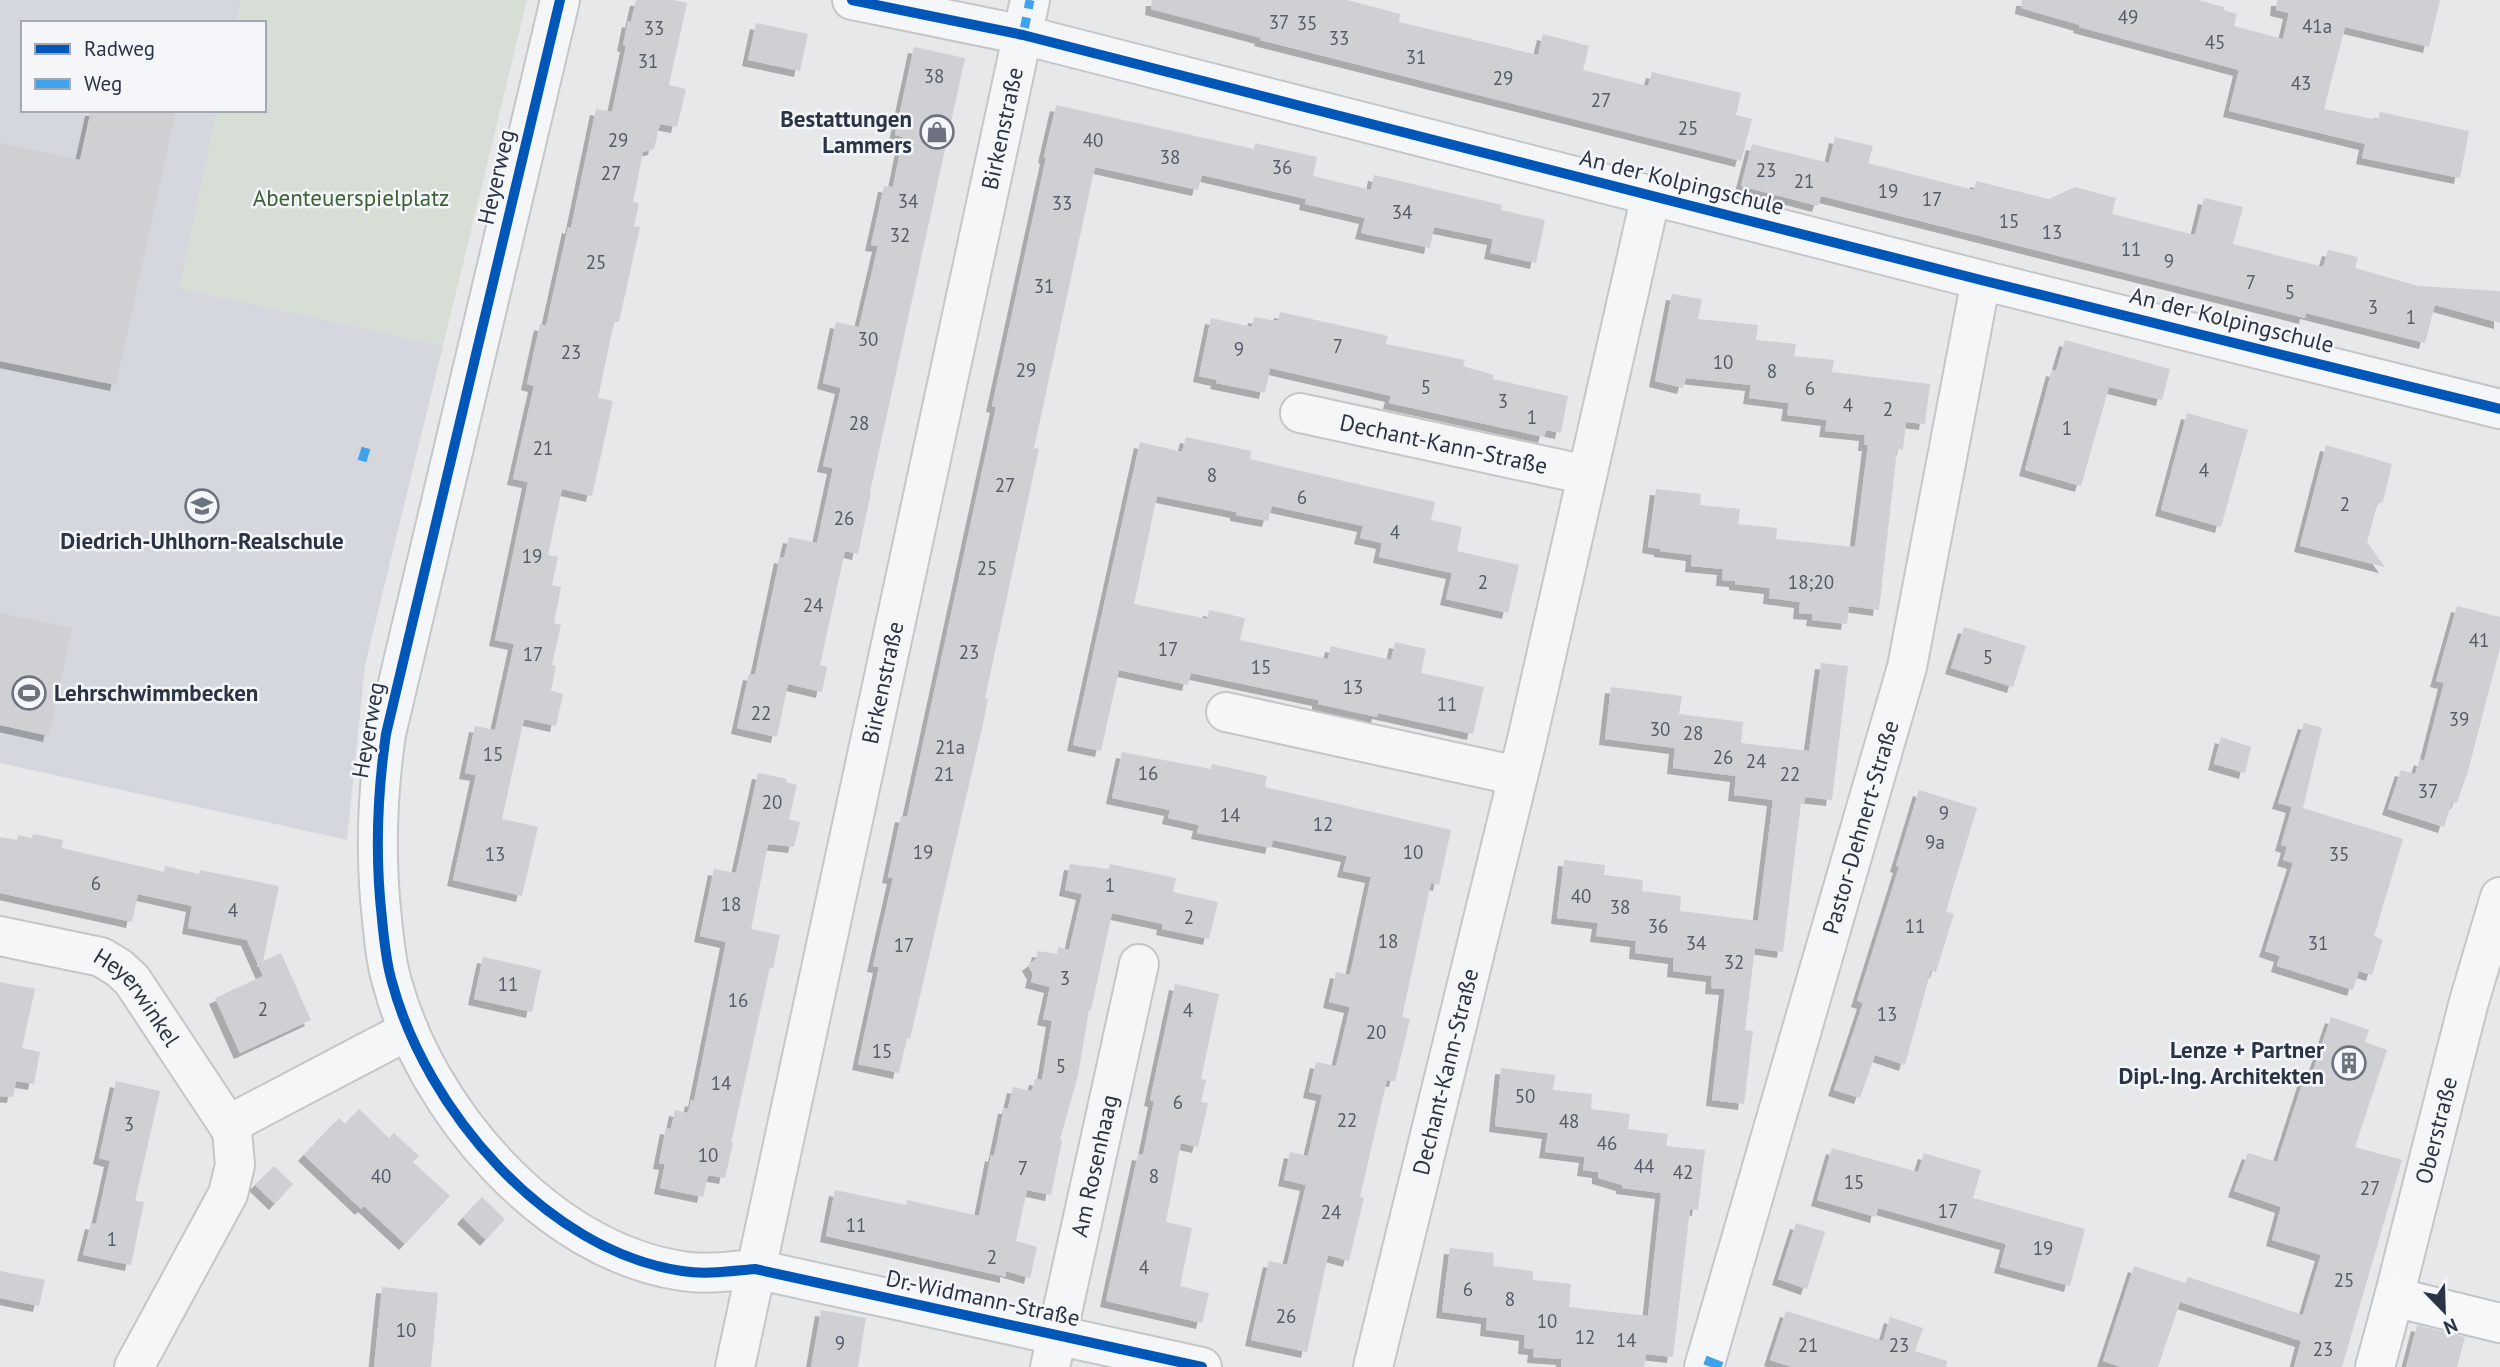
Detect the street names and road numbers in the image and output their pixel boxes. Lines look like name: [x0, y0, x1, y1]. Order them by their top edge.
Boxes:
street label: Birkenstraße: [974, 64, 1029, 192]
street label: Heyerweg: [470, 126, 521, 227]
street label: An der Kolpingschule: [1577, 142, 1787, 221]
street label: An der Kolpingschule: [2127, 280, 2337, 359]
street label: Dechant-Kann-Straße: [1337, 407, 1550, 480]
street label: Birkenstraße: [855, 619, 909, 747]
street label: Heyerweg: [345, 680, 390, 780]
street label: Pastor-Dehnert-Straße: [1815, 717, 1905, 937]
street label: Heyerwinkel: [89, 941, 187, 1052]
street label: Dechant-Kann-Straße: [1406, 965, 1484, 1178]
street label: Oberstraße: [2408, 1073, 2463, 1187]
street label: Am Rosenhaag: [1064, 1092, 1124, 1240]
street label: Dr.-Widmann-Straße: [884, 1263, 1083, 1332]

